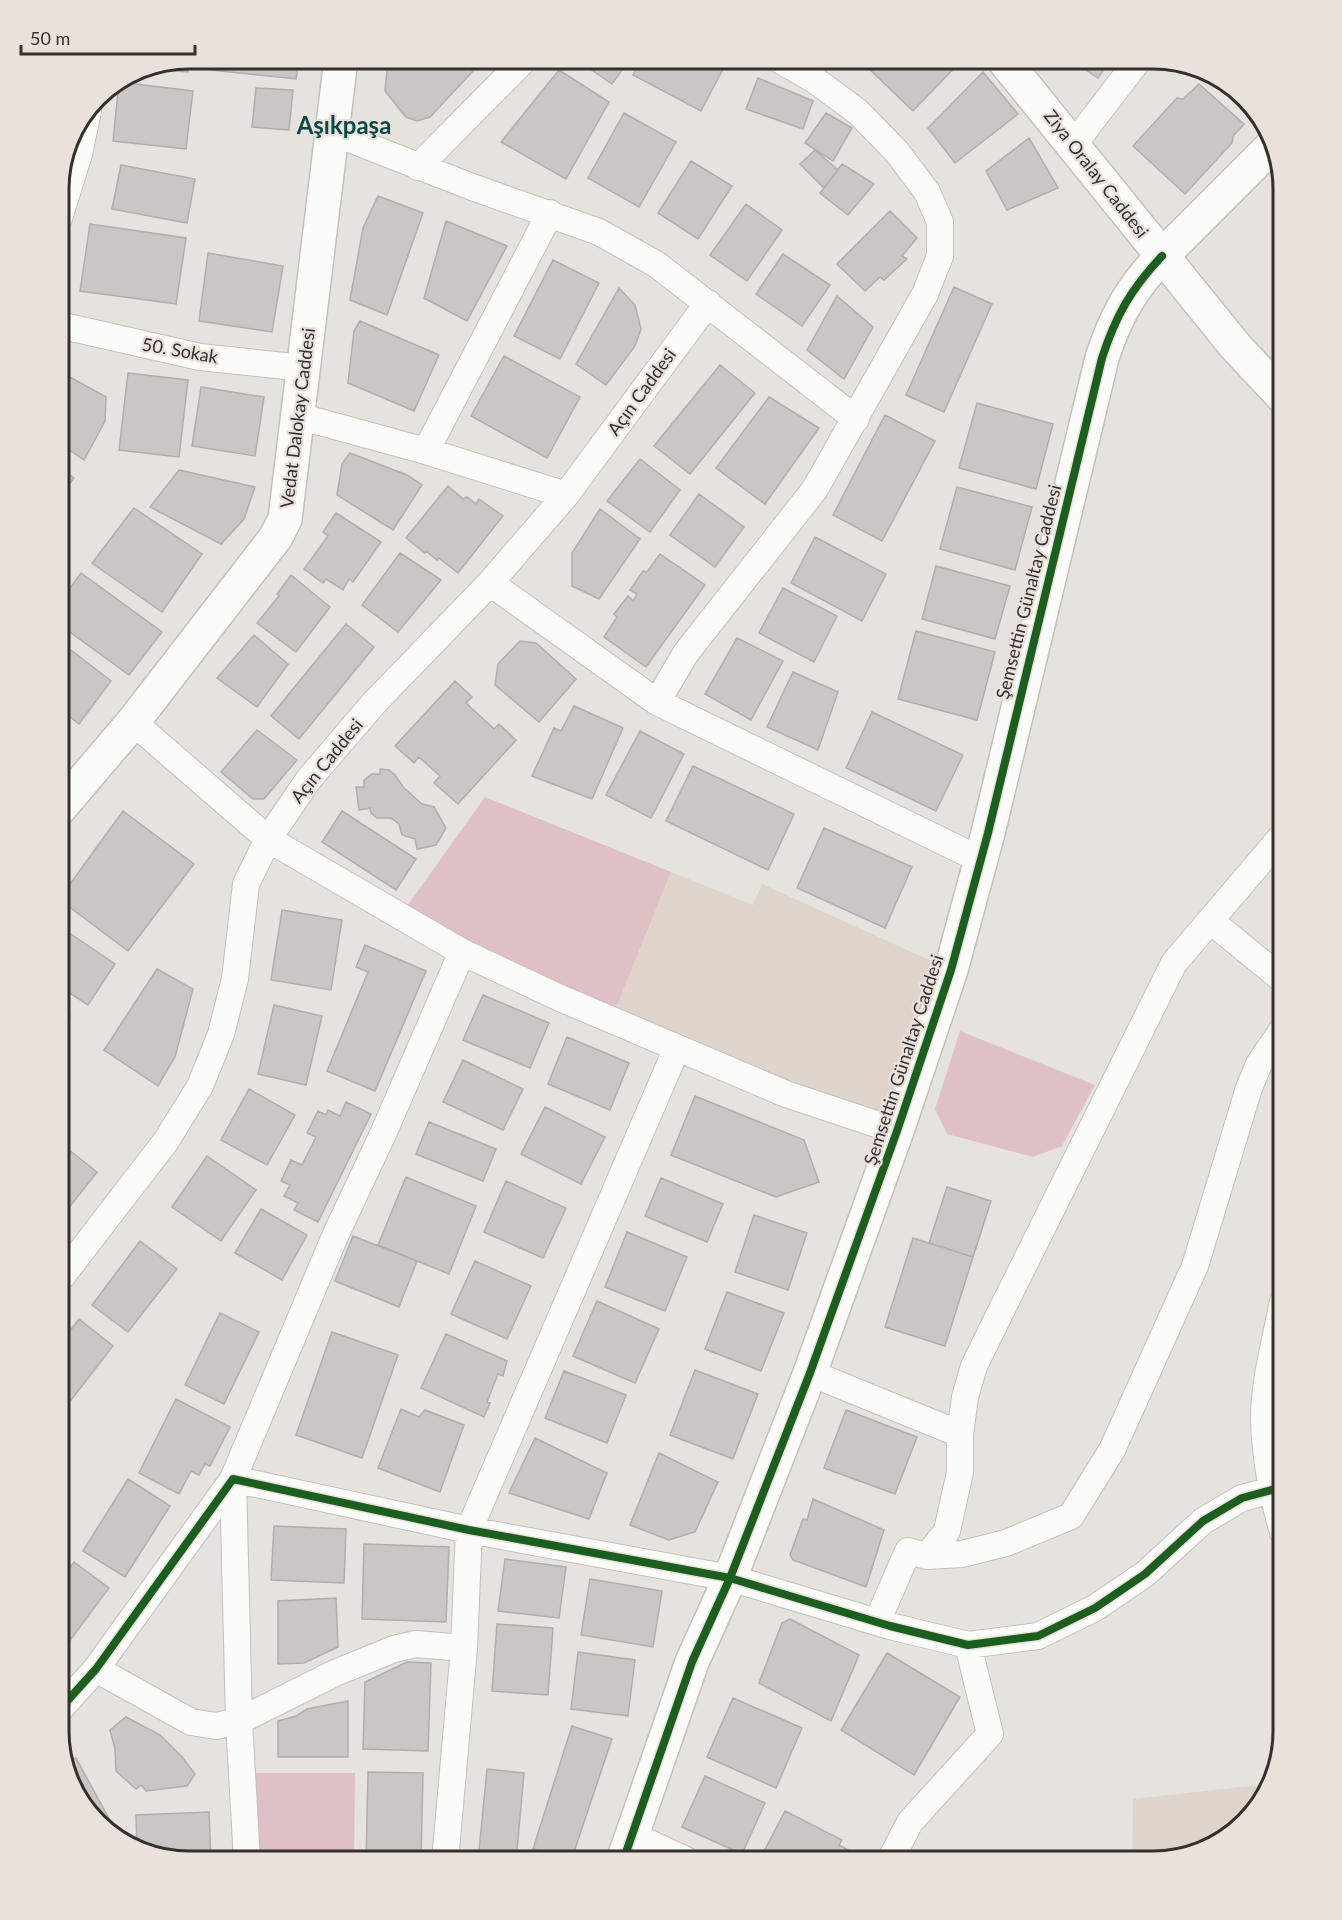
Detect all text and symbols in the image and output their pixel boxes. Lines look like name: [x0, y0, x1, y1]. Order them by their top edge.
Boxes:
scale bar: [21, 18, 195, 56]
text: 50 m: [30, 27, 70, 49]
street label: Ziya Oralay Caddesi: [1040, 105, 1154, 242]
district label: Aşıkpaşa: [296, 110, 391, 139]
street label: Vedat Dalokay Caddesi: [275, 327, 319, 509]
street label: 50. Sokak: [140, 333, 221, 368]
street label: Açın Caddesi: [602, 344, 680, 439]
street label: Şemsettin Günaltay Caddesi: [991, 482, 1065, 701]
street label: Açın Caddesi: [285, 714, 367, 807]
street label: Şemsettin Günaltay Caddesi: [859, 952, 948, 1168]

